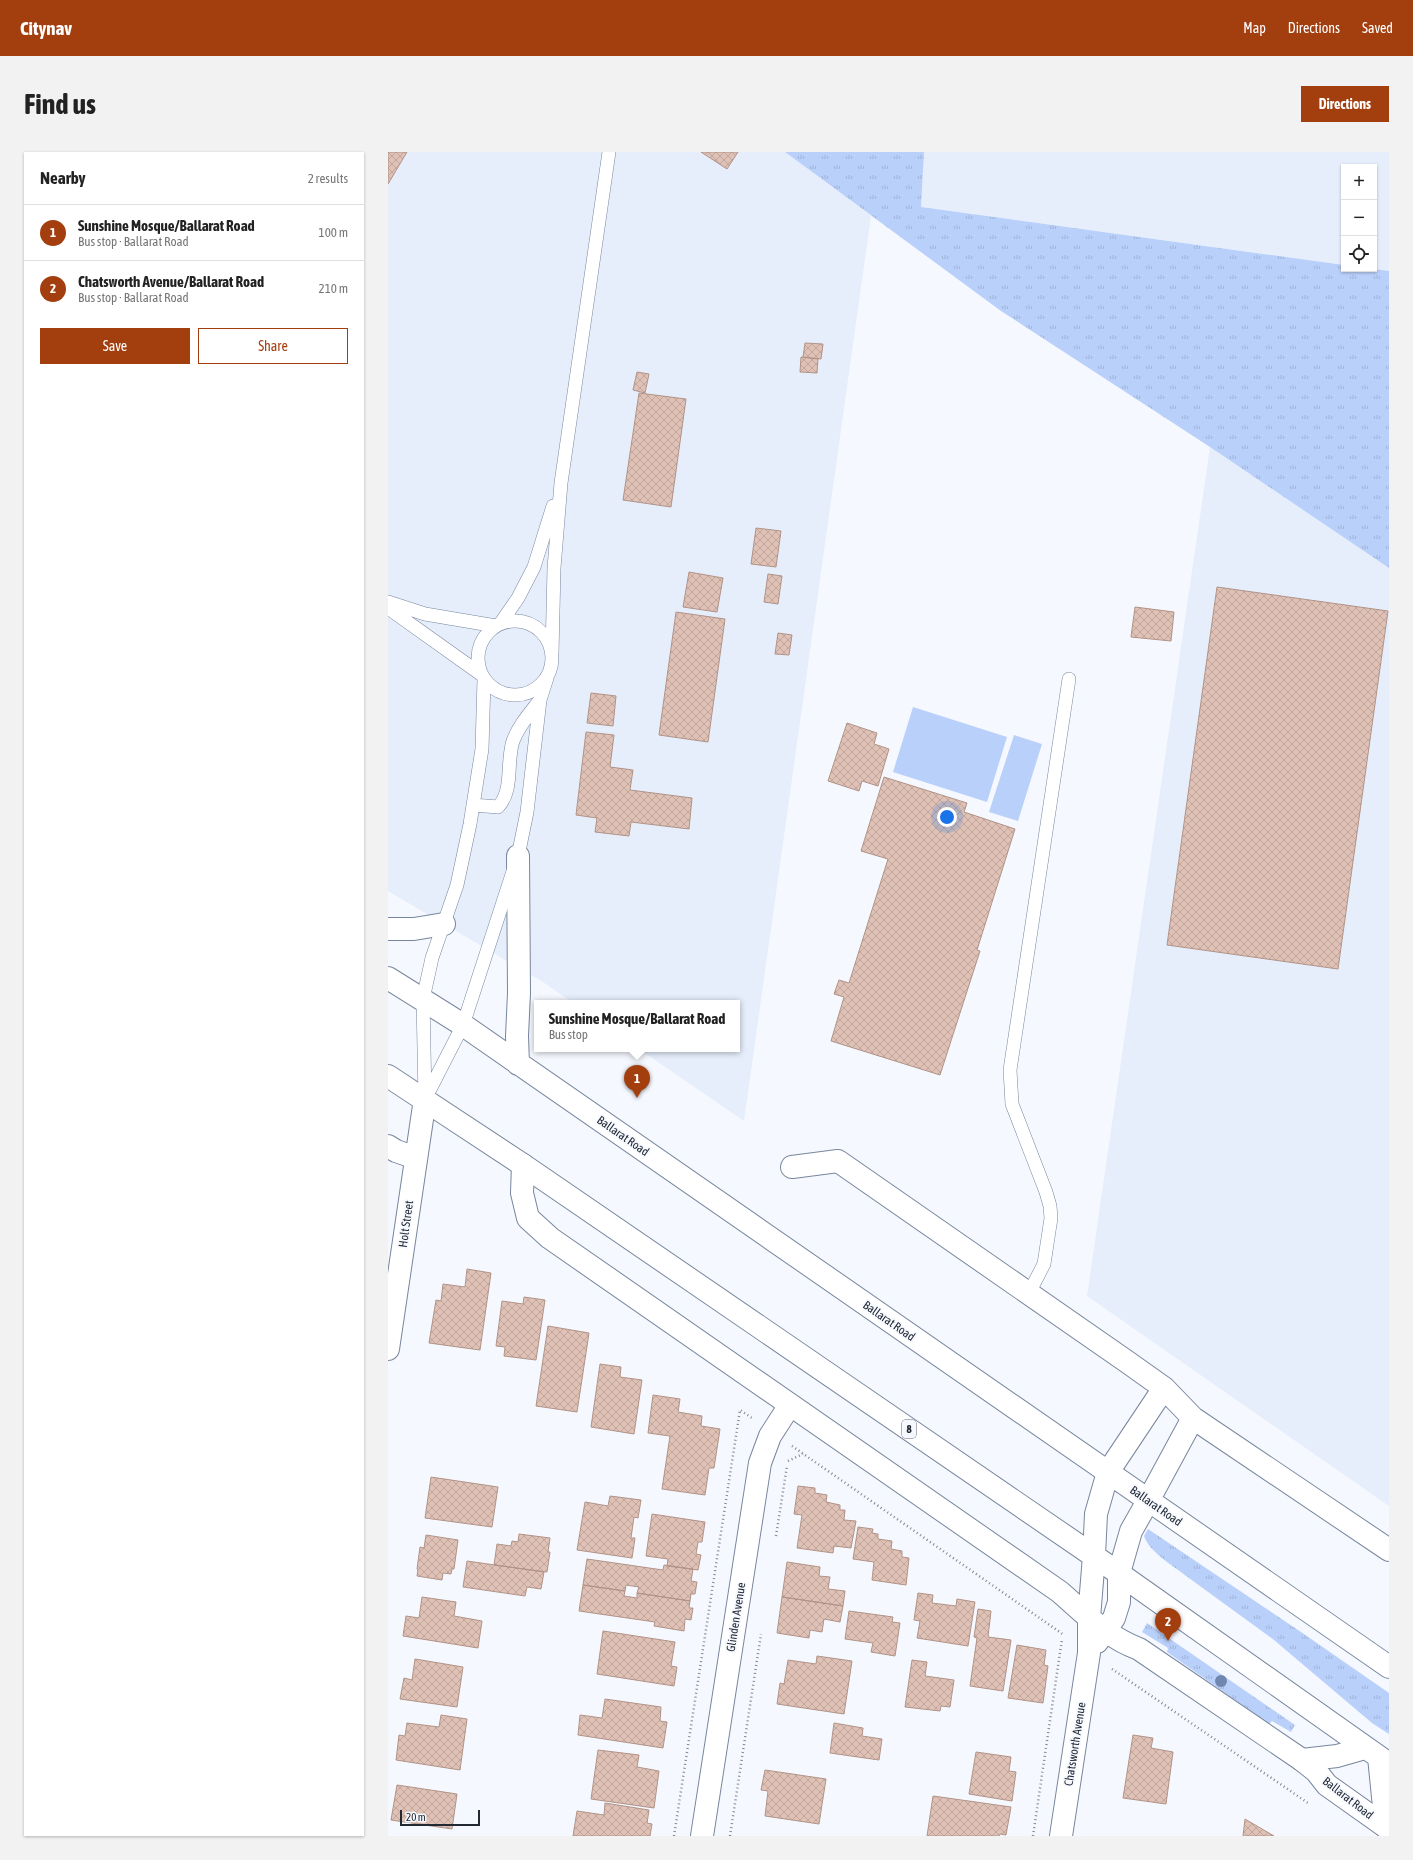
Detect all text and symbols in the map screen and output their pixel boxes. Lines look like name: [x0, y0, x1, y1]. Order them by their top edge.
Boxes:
text: Citynav: [20, 17, 72, 39]
text: Map: [1243, 20, 1266, 36]
text: Directions: [1288, 20, 1340, 36]
text: Saved: [1362, 20, 1393, 36]
button: Directions: [1301, 86, 1389, 122]
text: Find us: [24, 88, 96, 120]
map controls: [1341, 164, 1377, 272]
button: +: [1341, 164, 1377, 200]
text: Nearby: [40, 168, 86, 188]
text: 2 results: [308, 171, 348, 186]
button: −: [1341, 200, 1377, 236]
text: Sunshine Mosque/Ballarat Road: [78, 217, 255, 234]
text: 1: [50, 225, 56, 240]
text: 100 m: [319, 225, 348, 240]
text: Bus stop · Ballarat Road: [78, 234, 189, 249]
button: locate: [1341, 236, 1377, 272]
text: Chatsworth Avenue/Ballarat Road: [78, 273, 264, 290]
text: 2: [50, 281, 56, 296]
text: 210 m: [319, 281, 348, 296]
text: Bus stop · Ballarat Road: [78, 290, 189, 305]
button: Save: [40, 328, 190, 364]
button: Share: [198, 328, 348, 364]
your location: [937, 807, 957, 827]
popup: [534, 1000, 740, 1052]
text: Sunshine Mosque/Ballarat Road: [549, 1010, 725, 1027]
text: Bus stop: [549, 1027, 588, 1042]
pin: 1: [624, 1065, 650, 1098]
street label: Ballarat Road: [594, 1113, 652, 1159]
street label: Holt Street: [396, 1199, 416, 1248]
street label: Ballarat Road: [860, 1298, 918, 1344]
road number: 8: [902, 1420, 916, 1438]
street label: Ballarat Road: [1127, 1483, 1185, 1529]
street label: Glinden Avenue: [724, 1581, 748, 1653]
pin: 2: [1155, 1608, 1181, 1641]
street label: Chatsworth Avenue: [1061, 1701, 1089, 1787]
street label: Ballarat Road: [1320, 1774, 1376, 1822]
scale bar: [400, 1808, 480, 1827]
text: 20 m: [406, 1811, 426, 1823]

